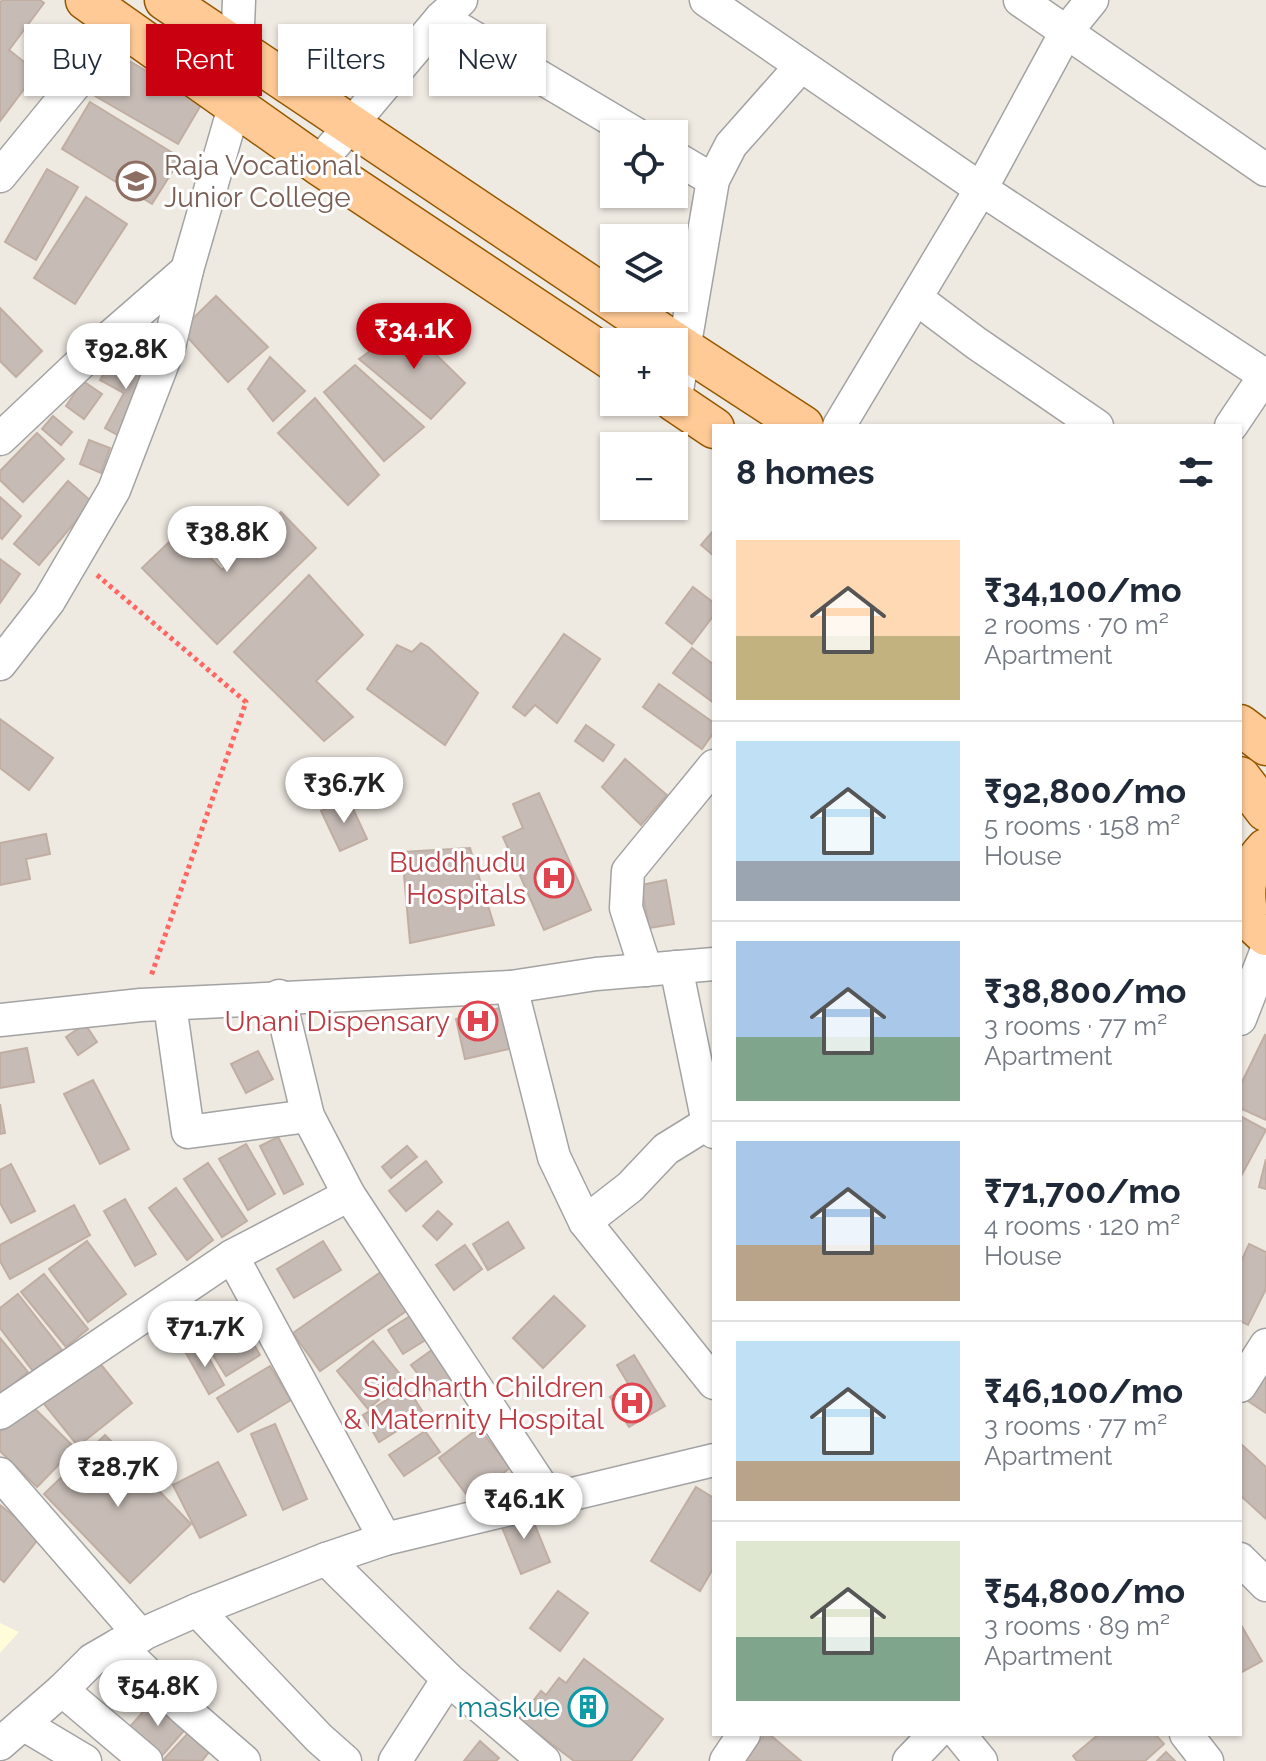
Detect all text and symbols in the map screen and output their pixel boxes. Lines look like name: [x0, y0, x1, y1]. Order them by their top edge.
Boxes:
chip: Buy: [24, 24, 130, 96]
chip: Rent: [146, 24, 262, 96]
chip: Filters: [278, 24, 413, 96]
chip: New: [429, 24, 546, 96]
map controls: [600, 120, 688, 520]
button: locate: [600, 120, 688, 208]
place label: Raja Vocational Junior College: [164, 149, 361, 214]
school or university icon: Raja Vocational Junior College: [115, 160, 157, 202]
button: layers: [600, 224, 688, 312]
pin: ₹34.1K: [349, 303, 479, 371]
text: ₹34.1K: [374, 314, 454, 344]
pin: ₹92.8K: [61, 323, 191, 391]
button: +: [600, 328, 688, 416]
text: ₹92.8K: [85, 334, 167, 364]
button: −: [600, 432, 688, 520]
icon: filters: [1174, 450, 1218, 494]
text: 8 homes: [736, 452, 875, 492]
pin: ₹38.8K: [162, 506, 292, 574]
text: ₹38.8K: [185, 517, 269, 547]
text: ₹34,100/mo: [984, 570, 1182, 610]
icon: home: [800, 572, 896, 668]
text: 2 rooms · 70 m²: [984, 610, 1169, 640]
text: Apartment: [984, 640, 1113, 670]
pin: ₹36.7K: [279, 757, 409, 825]
text: ₹36.7K: [303, 768, 385, 798]
text: ₹92,800/mo: [984, 771, 1186, 811]
icon: home: [800, 773, 896, 869]
text: 5 rooms · 158 m²: [984, 811, 1180, 841]
text: House: [984, 841, 1062, 871]
place label: Buddhudu Hospitals: [389, 846, 526, 911]
hospital icon: Buddhudu Hospitals: [533, 857, 575, 899]
text: ₹38,800/mo: [984, 971, 1186, 1011]
icon: home: [800, 973, 896, 1069]
hospital icon: Unani Dispensary: [457, 1000, 499, 1042]
place label: Unani Dispensary: [224, 1005, 450, 1038]
text: 3 rooms · 77 m²: [984, 1011, 1167, 1041]
text: Apartment: [984, 1041, 1113, 1071]
text: ₹71,700/mo: [984, 1171, 1181, 1211]
icon: home: [800, 1173, 896, 1269]
text: 4 rooms · 120 m²: [984, 1211, 1180, 1241]
text: House: [984, 1241, 1062, 1271]
pin: ₹71.7K: [140, 1301, 270, 1369]
text: ₹71.7K: [166, 1312, 244, 1342]
place label: Siddharth Children & Maternity Hospital: [344, 1371, 604, 1436]
text: ₹46,100/mo: [984, 1371, 1183, 1411]
icon: home: [800, 1373, 896, 1469]
hospital icon: Siddharth Children & Maternity Hospital: [611, 1382, 653, 1424]
text: 3 rooms · 77 m²: [984, 1411, 1167, 1441]
pin: ₹28.7K: [53, 1441, 183, 1509]
text: Apartment: [984, 1441, 1113, 1471]
text: ₹28.7K: [77, 1452, 159, 1482]
pin: ₹46.1K: [459, 1473, 589, 1541]
text: ₹46.1K: [484, 1484, 564, 1514]
text: ₹54,800/mo: [984, 1571, 1185, 1611]
icon: home: [800, 1573, 896, 1669]
text: 3 rooms · 89 m²: [984, 1611, 1170, 1641]
text: Apartment: [984, 1641, 1113, 1671]
pin: ₹54.8K: [93, 1660, 223, 1728]
text: ₹54.8K: [117, 1671, 199, 1701]
building icon: maskue: [567, 1686, 609, 1728]
place label: maskue: [458, 1691, 560, 1724]

